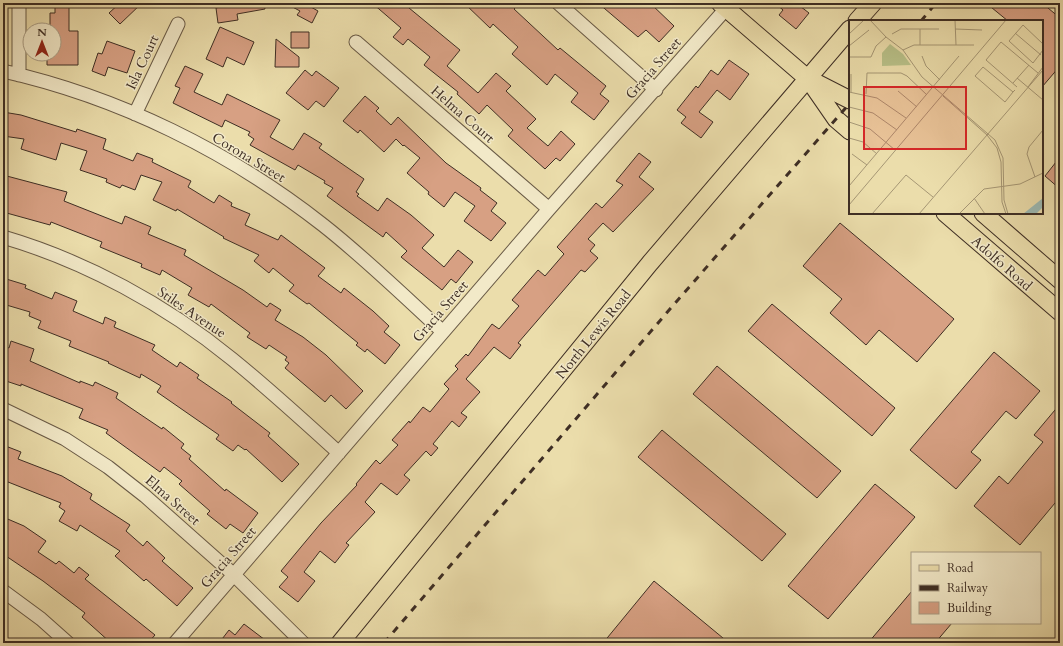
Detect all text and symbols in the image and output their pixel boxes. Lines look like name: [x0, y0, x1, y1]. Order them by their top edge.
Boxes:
inset map: [849, 20, 1043, 214]
north arrow: [22, 22, 62, 62]
text: N: [37, 25, 47, 40]
street label: Isla Court: [122, 31, 164, 93]
street label: Gracia Street: [621, 33, 686, 103]
street label: Helma Court: [427, 81, 499, 148]
street label: Corona Street: [209, 128, 289, 187]
street label: Adolfo Road: [967, 232, 1037, 295]
street label: Gracia Street: [408, 276, 473, 346]
street label: Stiles Avenue: [154, 282, 230, 342]
street label: North Lewis Road: [551, 285, 636, 383]
street label: Elma Street: [141, 471, 205, 530]
street label: Gracia Street: [196, 522, 261, 592]
legend: [911, 552, 1041, 624]
text: Road: [947, 560, 974, 576]
text: Railway: [947, 580, 989, 596]
text: Building: [947, 600, 992, 616]

